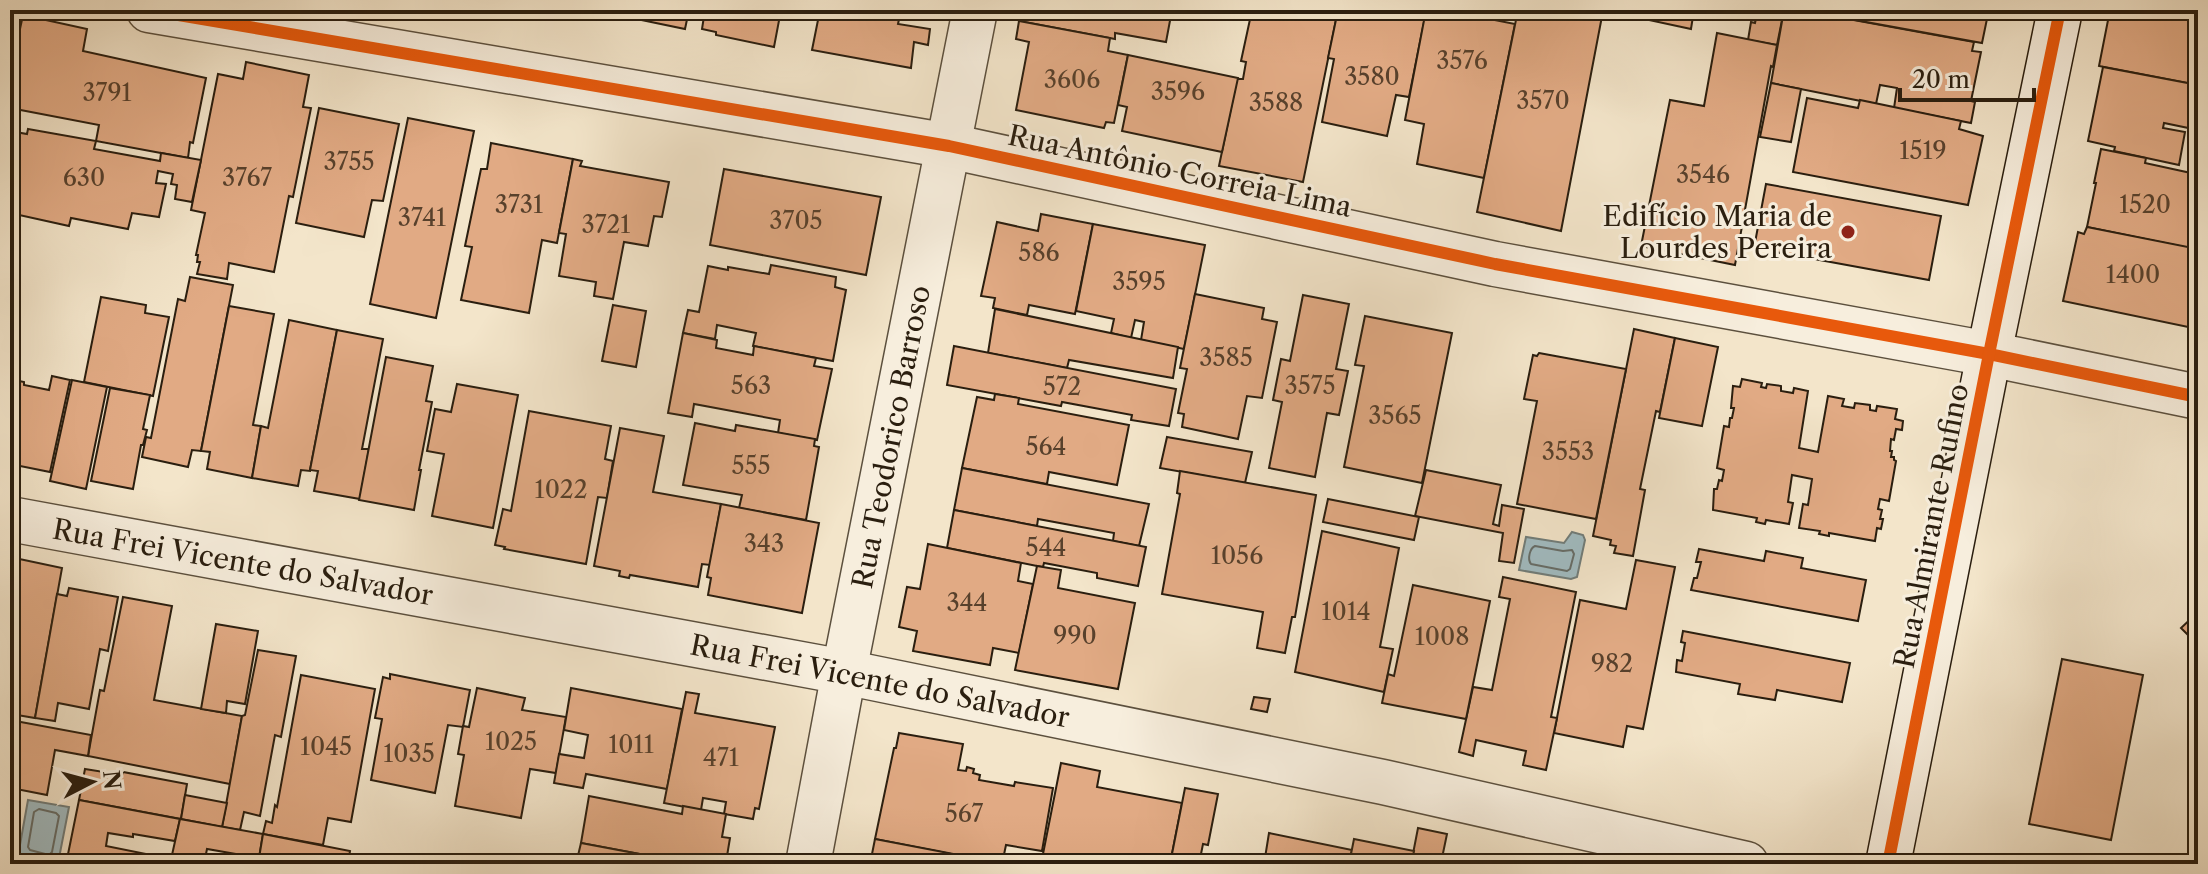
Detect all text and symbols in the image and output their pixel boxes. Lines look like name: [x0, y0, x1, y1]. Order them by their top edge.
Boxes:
house number: 3576: [1436, 46, 1488, 75]
scale bar: [1900, 52, 2034, 102]
house number: 3580: [1344, 62, 1400, 91]
house number: 3606: [1044, 65, 1100, 94]
text: 20 m: [1912, 65, 1970, 94]
house number: 3596: [1151, 77, 1205, 106]
house number: 3791: [82, 78, 132, 107]
house number: 3570: [1516, 86, 1570, 115]
house number: 3588: [1249, 88, 1303, 117]
street label: Rua Antônio Correia Lima: [1005, 118, 1355, 224]
house number: 1519: [1899, 136, 1947, 165]
house number: 3755: [323, 147, 375, 176]
house number: 3546: [1676, 160, 1730, 189]
house number: 630: [63, 163, 105, 192]
house number: 3767: [222, 163, 272, 192]
house number: 3731: [495, 190, 543, 219]
house number: 1520: [2119, 190, 2171, 219]
place label: Edifício Maria de Lourdes Pereira: [1603, 199, 1832, 265]
house number: 3741: [398, 203, 446, 232]
house number: 3705: [769, 206, 823, 235]
house number: 3721: [582, 210, 630, 239]
marker: Edifício Maria de Lourdes Pereira: [1839, 223, 1857, 241]
house number: 586: [1018, 238, 1060, 267]
house number: 1400: [2106, 260, 2160, 289]
house number: 3595: [1112, 267, 1166, 296]
street label: Rua Teodorico Barroso: [845, 283, 937, 591]
house number: 3585: [1199, 343, 1253, 372]
house number: 563: [731, 371, 771, 400]
house number: 3575: [1284, 371, 1336, 400]
house number: 572: [1043, 372, 1081, 401]
street label: Rua Almirante Rufino: [1887, 381, 1975, 671]
house number: 3565: [1368, 401, 1422, 430]
house number: 564: [1026, 432, 1066, 461]
house number: 3553: [1542, 437, 1594, 466]
house number: 555: [731, 451, 771, 480]
house number: 1022: [535, 475, 587, 504]
street label: Rua Frei Vicente do Salvador: [50, 512, 436, 612]
house number: 343: [744, 529, 784, 558]
house number: 544: [1026, 533, 1066, 562]
house number: 1056: [1211, 541, 1263, 570]
house number: 344: [947, 588, 987, 617]
house number: 1014: [1321, 597, 1371, 626]
house number: 990: [1053, 621, 1097, 650]
house number: 1008: [1415, 622, 1469, 651]
street label: Rua Frei Vicente do Salvador: [687, 628, 1073, 735]
house number: 982: [1591, 649, 1633, 678]
house number: 1025: [485, 727, 537, 756]
house number: 1011: [608, 730, 654, 759]
house number: 1045: [300, 732, 352, 761]
house number: 1035: [383, 739, 435, 768]
north arrow: [52, 742, 132, 822]
house number: 471: [703, 743, 739, 772]
text: N: [97, 769, 126, 791]
house number: 567: [945, 799, 983, 828]

